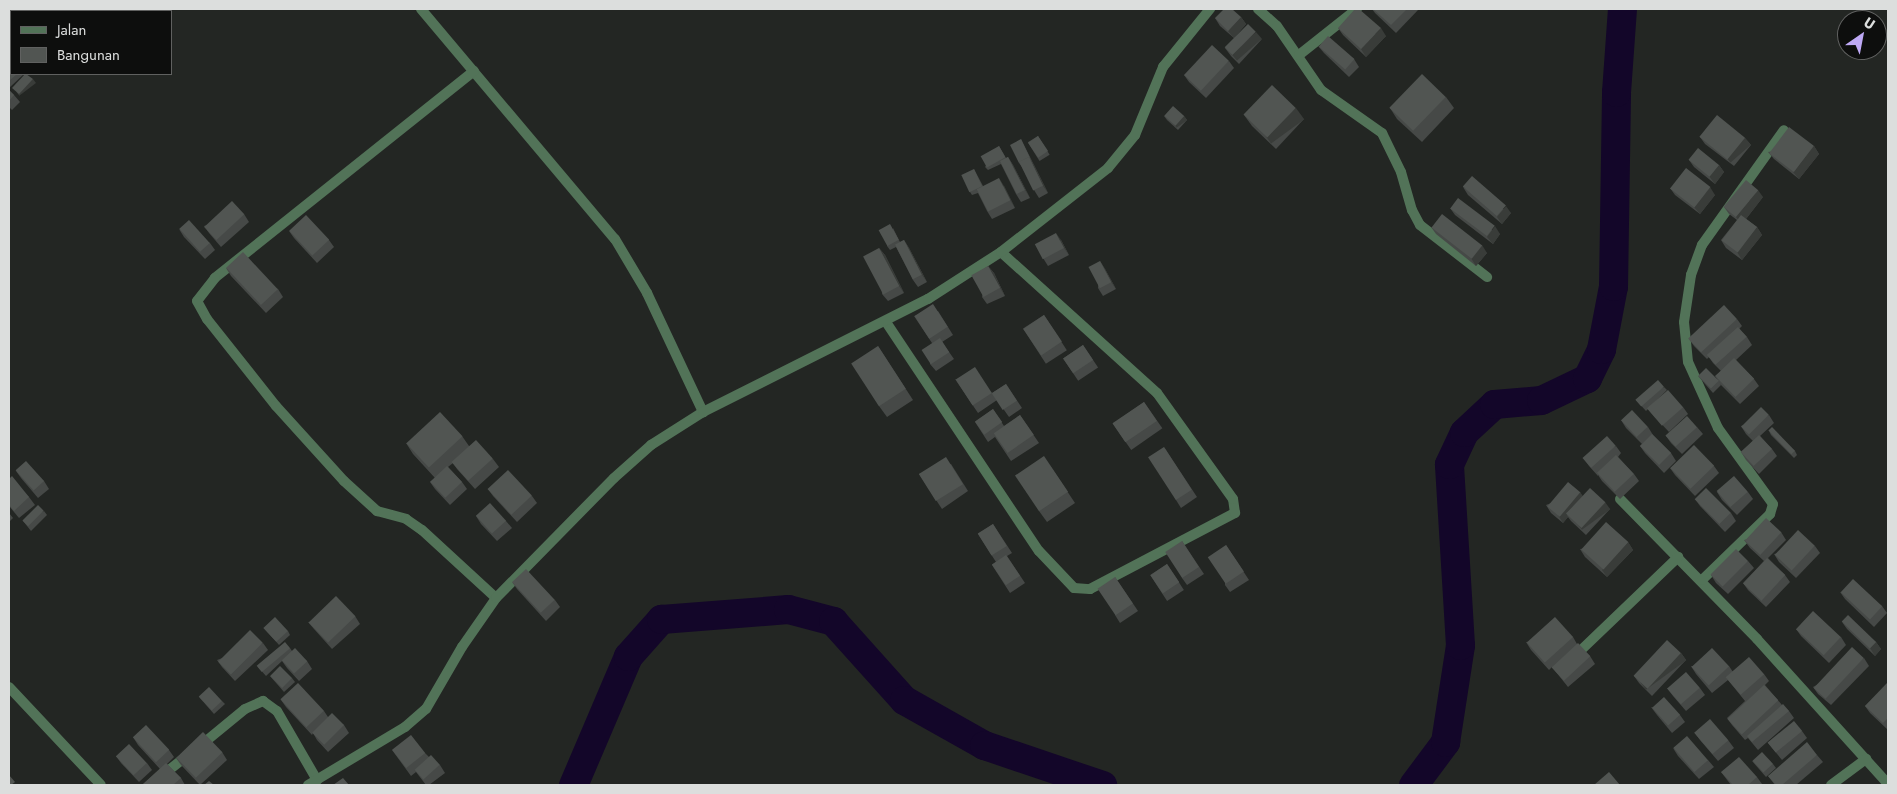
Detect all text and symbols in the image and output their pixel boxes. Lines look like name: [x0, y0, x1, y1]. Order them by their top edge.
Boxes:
legend: [10, 10, 172, 75]
north arrow: [1837, 10, 1887, 60]
text: U: [1860, 12, 1879, 34]
text: Jalan: [57, 19, 86, 41]
text: Bangunan: [57, 44, 120, 66]

